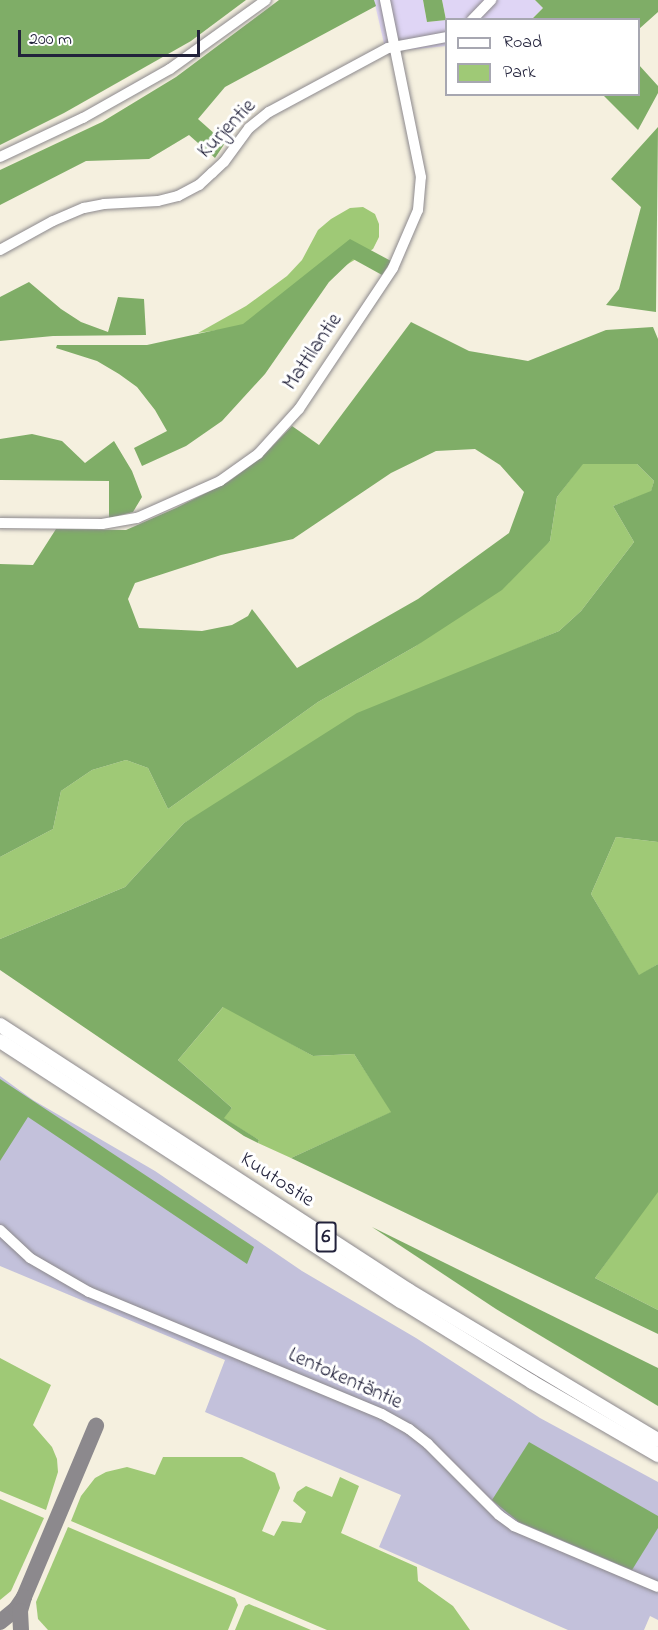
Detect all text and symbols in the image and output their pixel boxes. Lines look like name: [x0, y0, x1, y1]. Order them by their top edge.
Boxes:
scale bar: [21, 18, 202, 56]
legend: [445, 18, 640, 96]
text: 200 m: [29, 27, 72, 53]
text: Road: [503, 30, 542, 56]
text: Park: [503, 60, 536, 86]
street label: Kurjentie: [193, 94, 261, 164]
street label: Mattilantie: [278, 309, 348, 395]
street label: Kuutostie: [235, 1147, 319, 1213]
road number: 6: [316, 1220, 336, 1254]
street label: Lentokentäntie: [284, 1343, 406, 1415]

